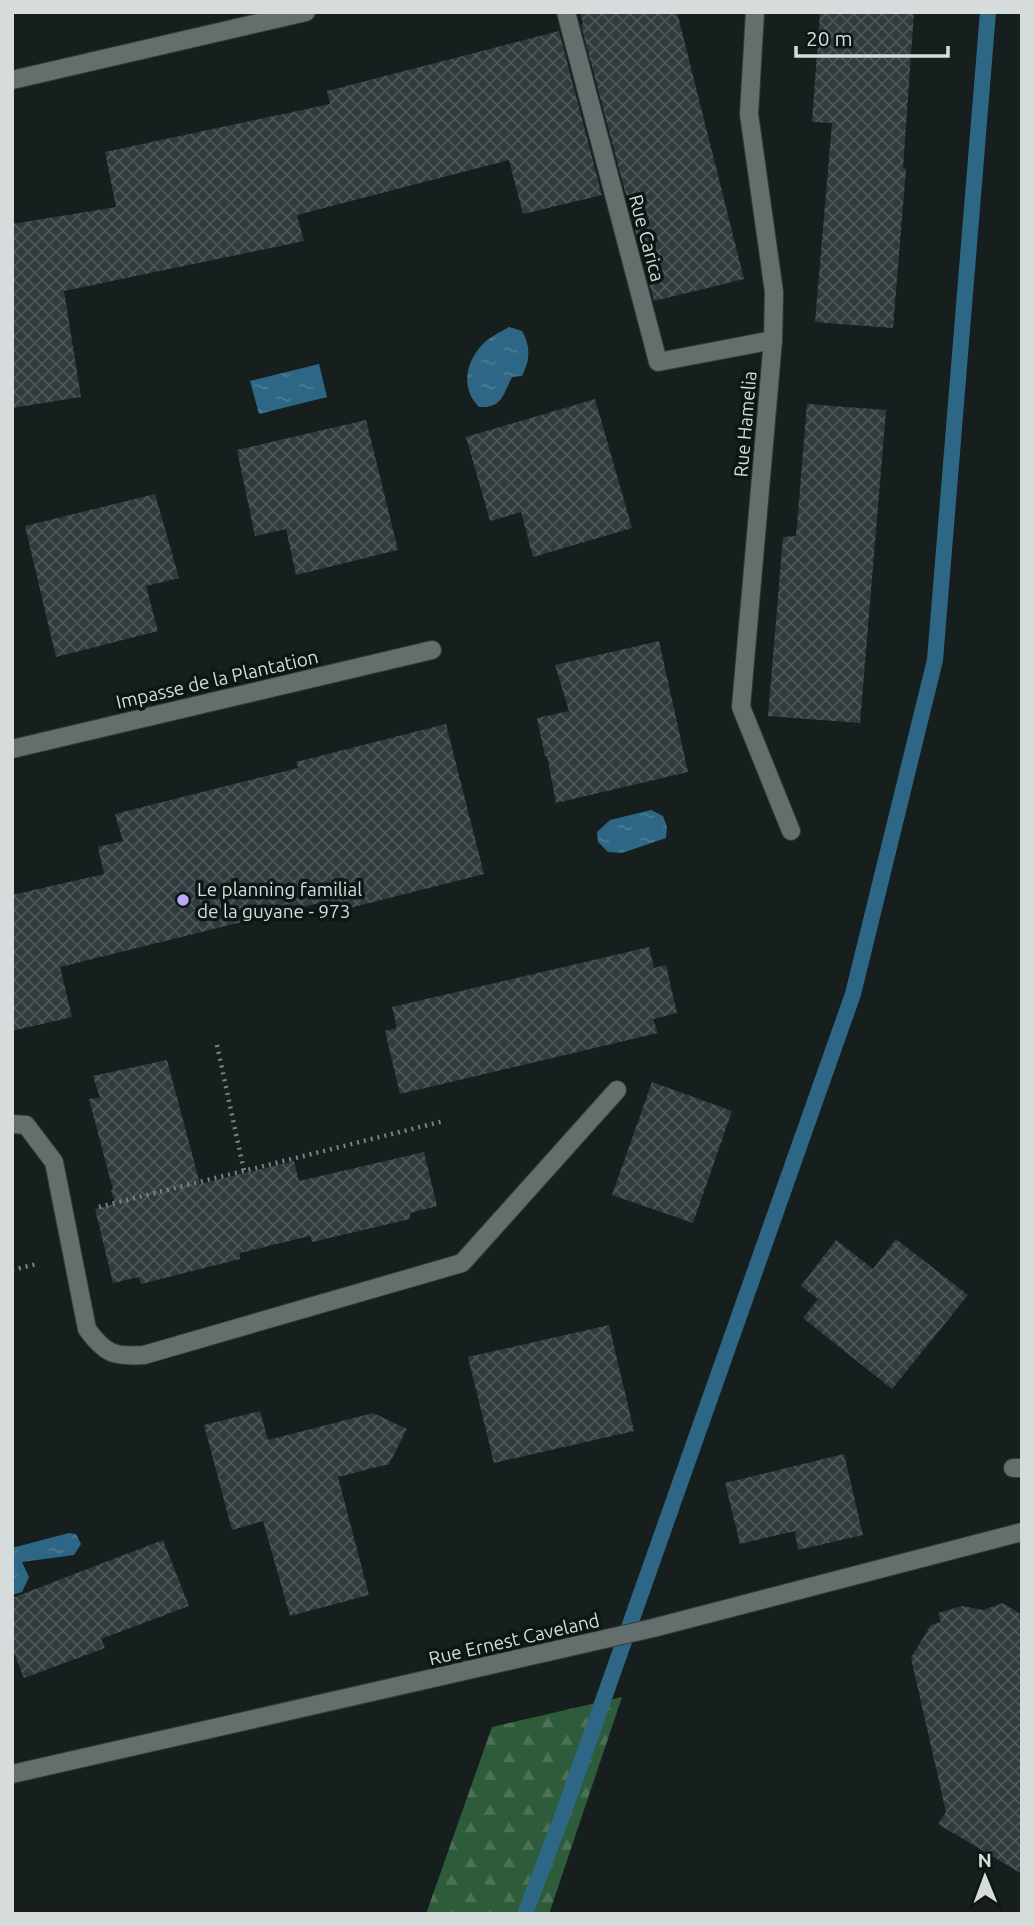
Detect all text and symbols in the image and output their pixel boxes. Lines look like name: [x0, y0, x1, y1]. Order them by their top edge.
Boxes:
scale bar: [796, 14, 948, 58]
text: 20 m: [806, 26, 853, 50]
street label: Rue Carica: [625, 192, 669, 284]
street label: Rue Hamelia: [729, 370, 761, 478]
street label: Impasse de la Plantation: [114, 645, 320, 713]
place label: Le planning familial de la guyane - 973: [197, 878, 362, 922]
marker: Le planning familial de la guyane - 973: [175, 892, 191, 908]
street label: Rue Ernest Caveland: [426, 1609, 602, 1669]
north arrow: [950, 1842, 1020, 1912]
text: N: [977, 1849, 992, 1871]

